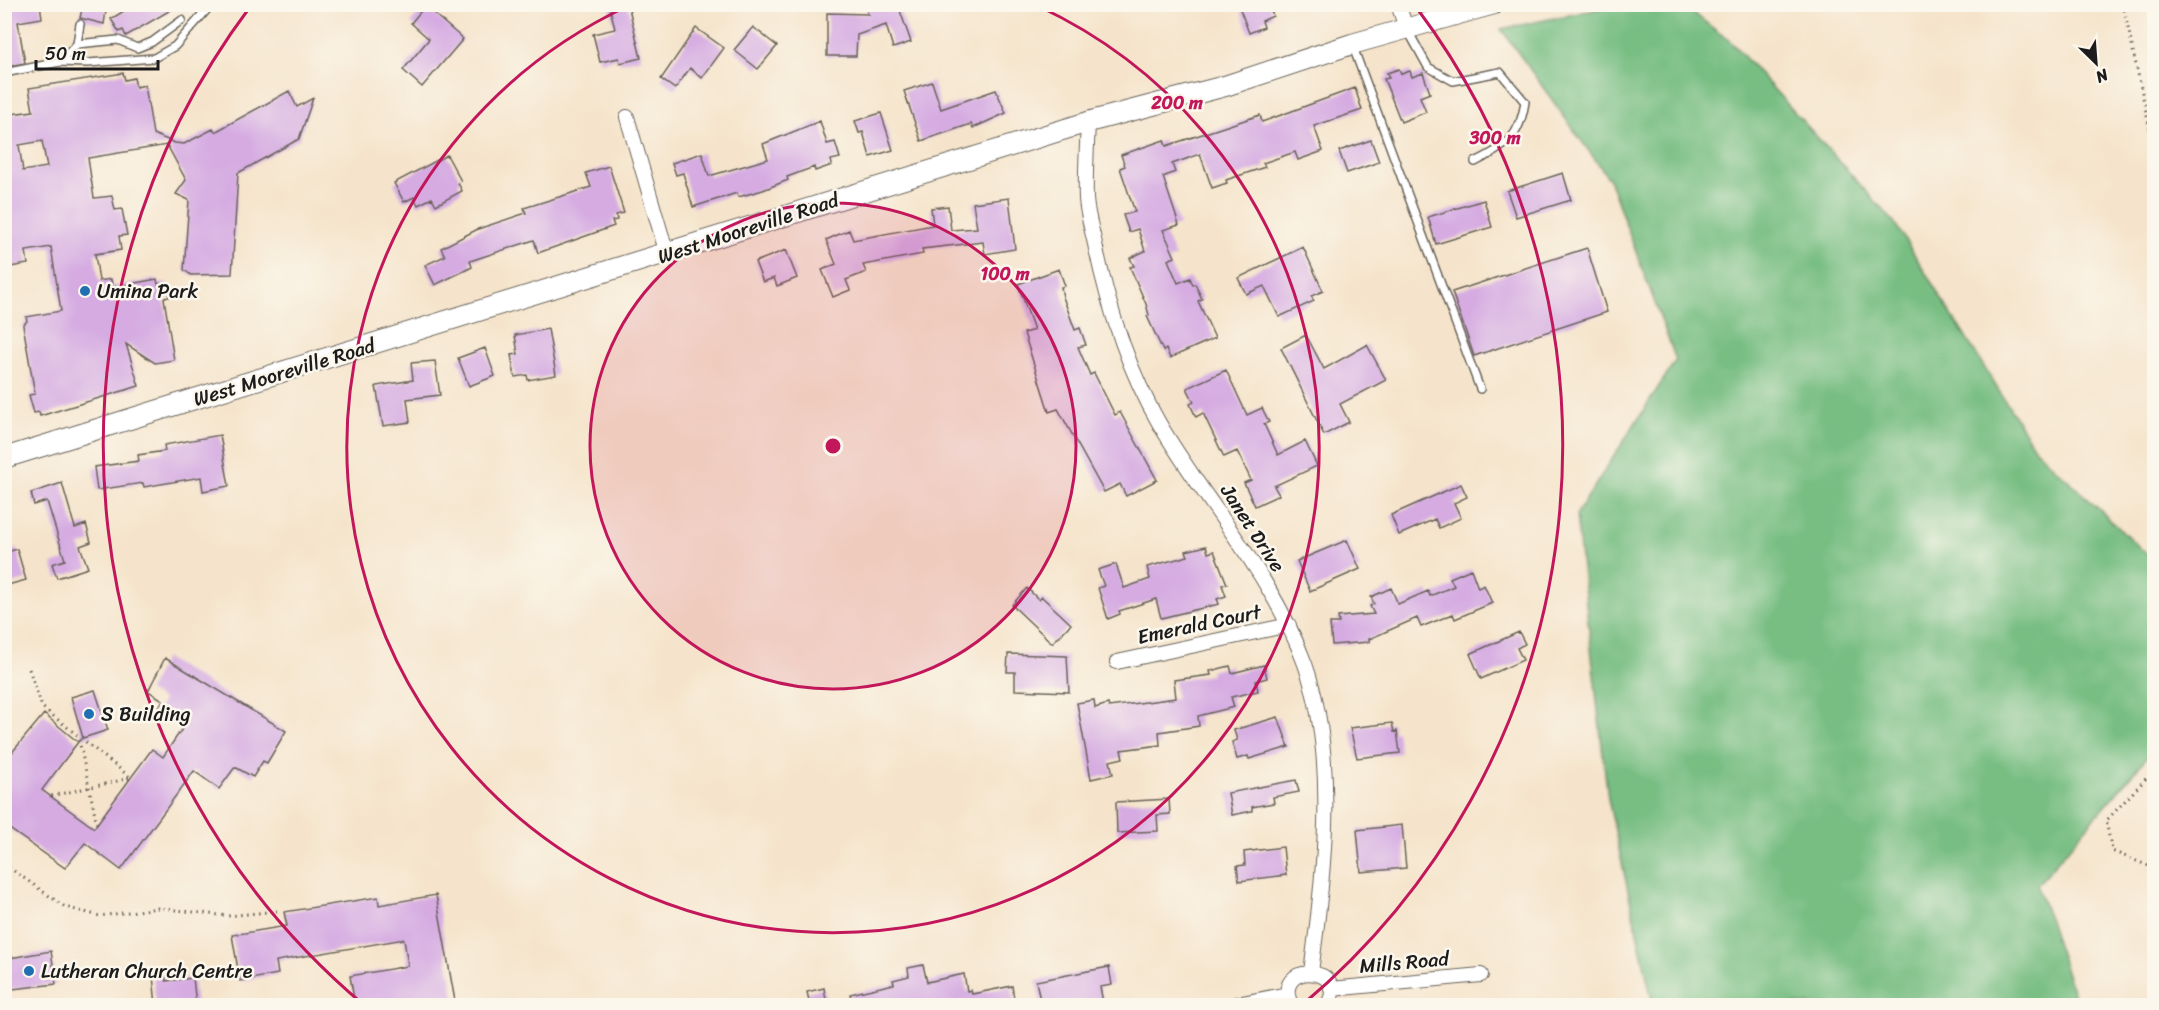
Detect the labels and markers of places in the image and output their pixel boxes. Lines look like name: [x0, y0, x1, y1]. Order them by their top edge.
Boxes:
place label: Umina Park: [97, 274, 199, 309]
marker: Umina Park: [78, 284, 92, 298]
centre of rings: [823, 436, 843, 456]
place label: S Building: [101, 697, 191, 732]
marker: S Building: [82, 707, 96, 721]
place label: Lutheran Church Centre: [41, 954, 253, 989]
marker: Lutheran Church Centre: [22, 964, 36, 978]

